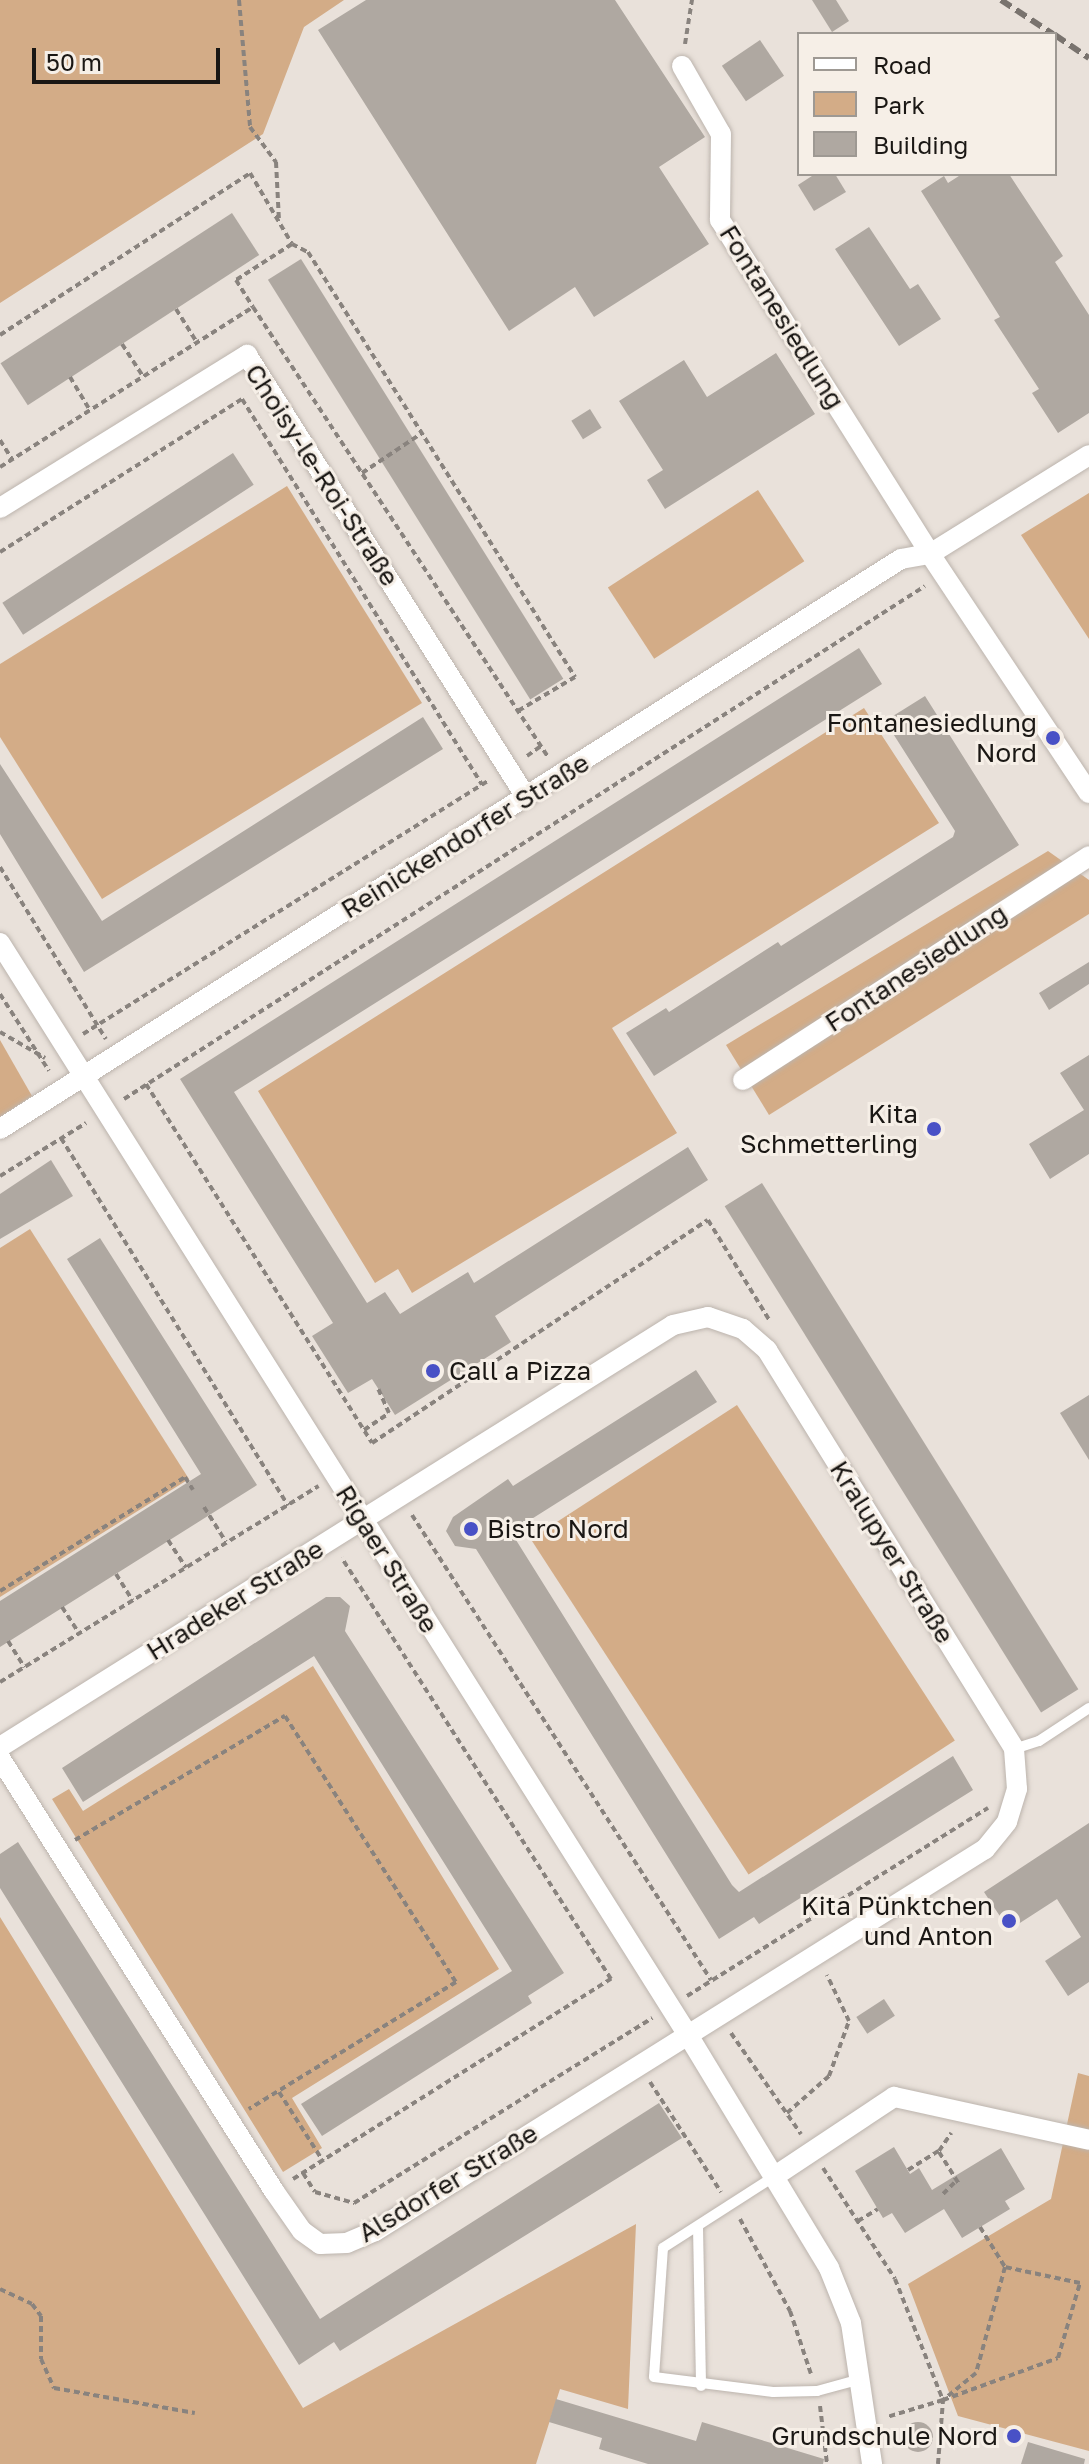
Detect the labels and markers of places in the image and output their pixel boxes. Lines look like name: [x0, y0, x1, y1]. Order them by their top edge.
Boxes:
place label: Fontanesiedlung Nord: [826, 707, 1037, 768]
marker: Fontanesiedlung Nord: [1044, 729, 1062, 747]
place label: Kita Schmetterling: [740, 1098, 918, 1160]
marker: Kita Schmetterling: [925, 1120, 943, 1138]
place label: Call a Pizza: [449, 1355, 591, 1387]
marker: Call a Pizza: [424, 1362, 442, 1380]
place label: Bistro Nord: [487, 1513, 629, 1545]
marker: Bistro Nord: [462, 1520, 480, 1538]
place label: Kita Pünktchen und Anton: [801, 1890, 993, 1952]
marker: Kita Pünktchen und Anton: [1000, 1912, 1018, 1930]
place label: Grundschule Nord: [771, 2420, 998, 2452]
marker: Grundschule Nord: [1005, 2427, 1023, 2445]

